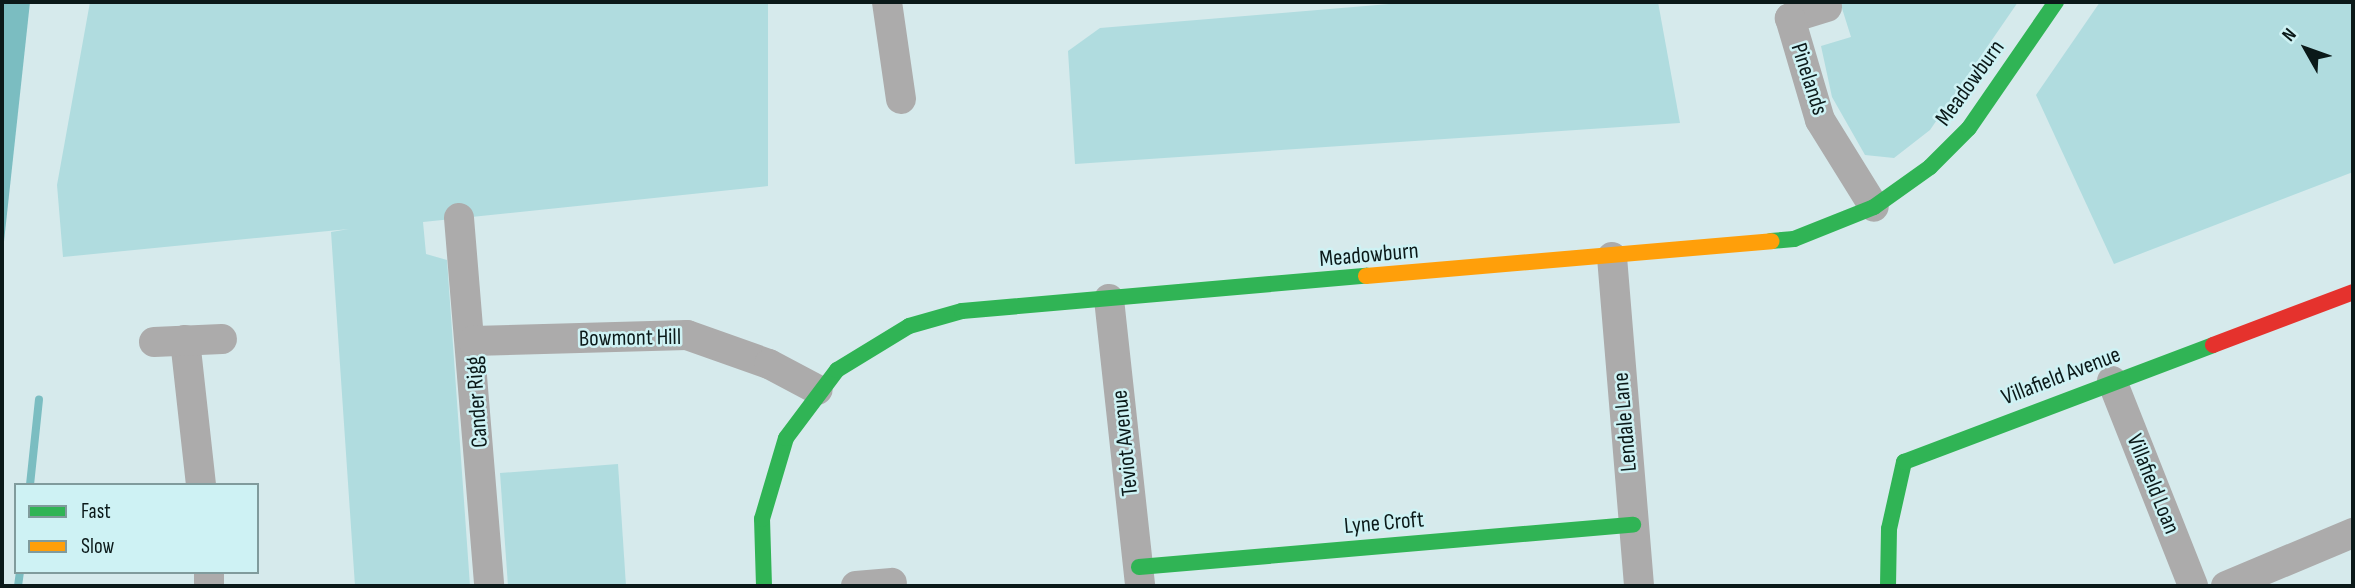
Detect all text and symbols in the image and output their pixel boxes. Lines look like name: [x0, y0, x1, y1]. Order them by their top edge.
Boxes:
north arrow: [2271, 14, 2341, 84]
text: N: [2277, 24, 2302, 46]
street label: Meadowburn: [1930, 35, 2010, 131]
street label: Pinelands: [1784, 40, 1834, 118]
street label: Meadowburn: [1318, 237, 1420, 273]
street label: Bowmont Hill: [579, 323, 681, 353]
street label: Villafield Avenue: [1998, 341, 2124, 411]
street label: Cander Rigg: [460, 355, 494, 449]
street label: Lendale Lane: [1607, 371, 1643, 473]
street label: Teviot Avenue: [1106, 389, 1144, 497]
street label: Villafield Loan: [2120, 430, 2186, 538]
legend: [14, 483, 259, 574]
text: Fast: [81, 499, 111, 524]
street label: Lyne Croft: [1343, 506, 1425, 540]
text: Slow: [81, 534, 114, 559]

